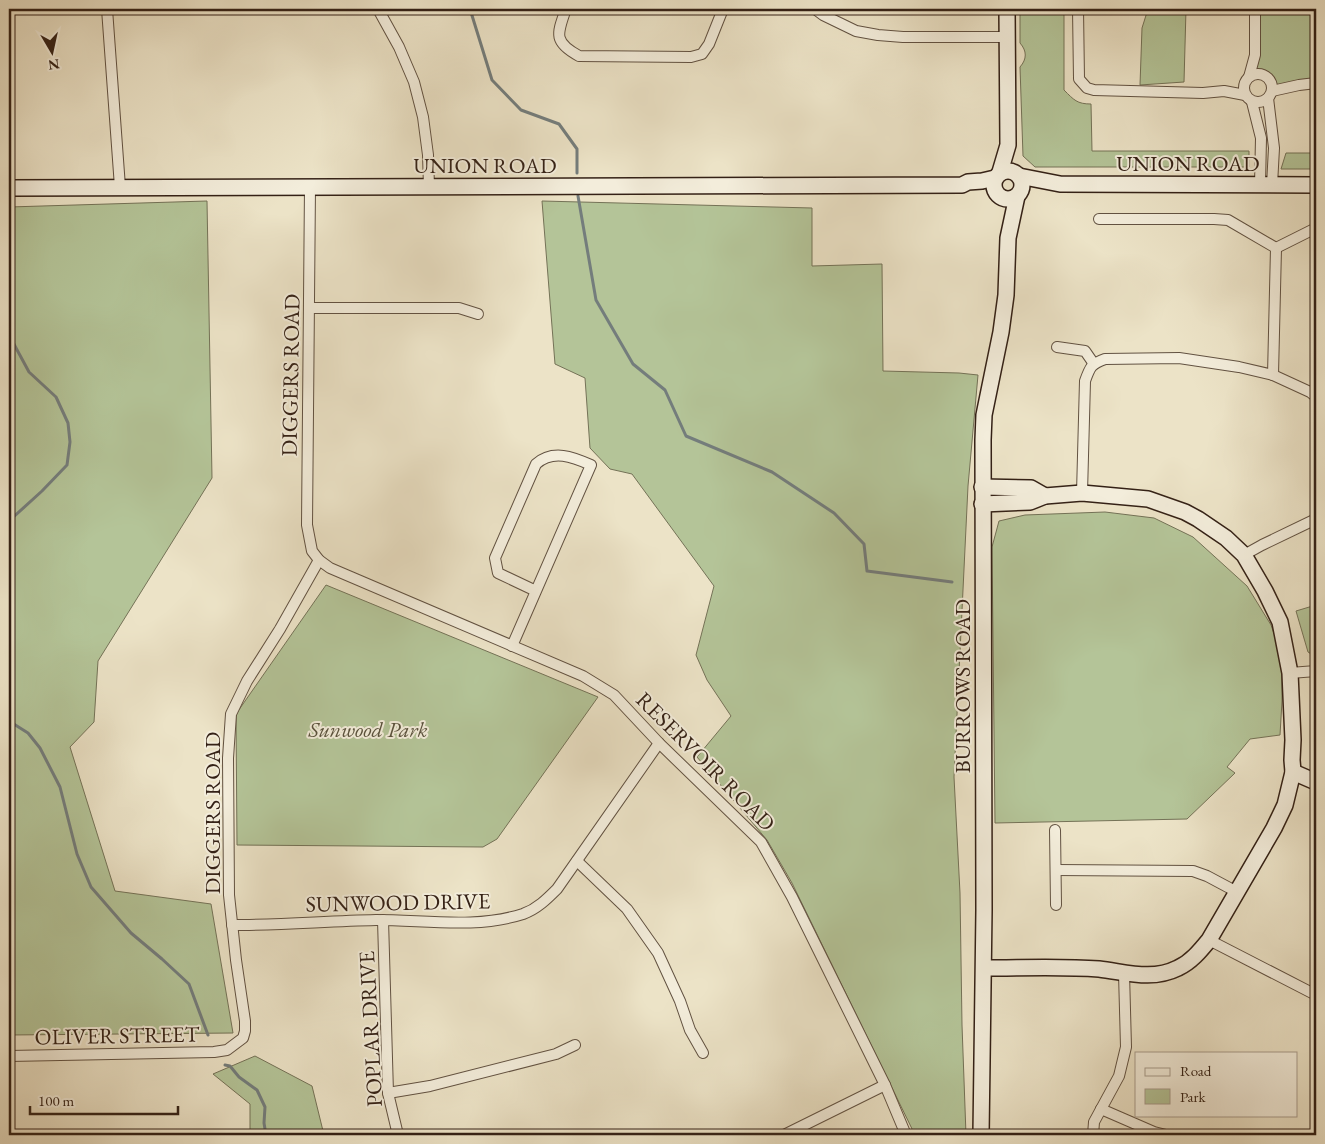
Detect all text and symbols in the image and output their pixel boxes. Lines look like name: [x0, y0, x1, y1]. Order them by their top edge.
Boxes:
north arrow: [28, 28, 78, 78]
text: N: [46, 55, 61, 75]
street label: UNION ROAD: [1116, 149, 1260, 178]
street label: UNION ROAD: [413, 151, 557, 180]
street label: DIGGERS ROAD: [275, 294, 306, 456]
street label: BURROWS ROAD: [948, 599, 977, 773]
street label: RESERVOIR ROAD: [630, 685, 782, 837]
park label: Sunwood Park: [307, 715, 428, 744]
street label: DIGGERS ROAD: [198, 732, 227, 894]
street label: SUNWOOD DRIVE: [305, 886, 491, 919]
street label: POPLAR DRIVE: [352, 950, 389, 1108]
street label: OLIVER STREET: [34, 1020, 200, 1051]
legend: [1135, 1052, 1298, 1116]
text: Road: [1180, 1061, 1212, 1080]
scale bar: [30, 1084, 178, 1116]
text: Park: [1180, 1087, 1207, 1106]
text: 100 m: [38, 1091, 75, 1110]

